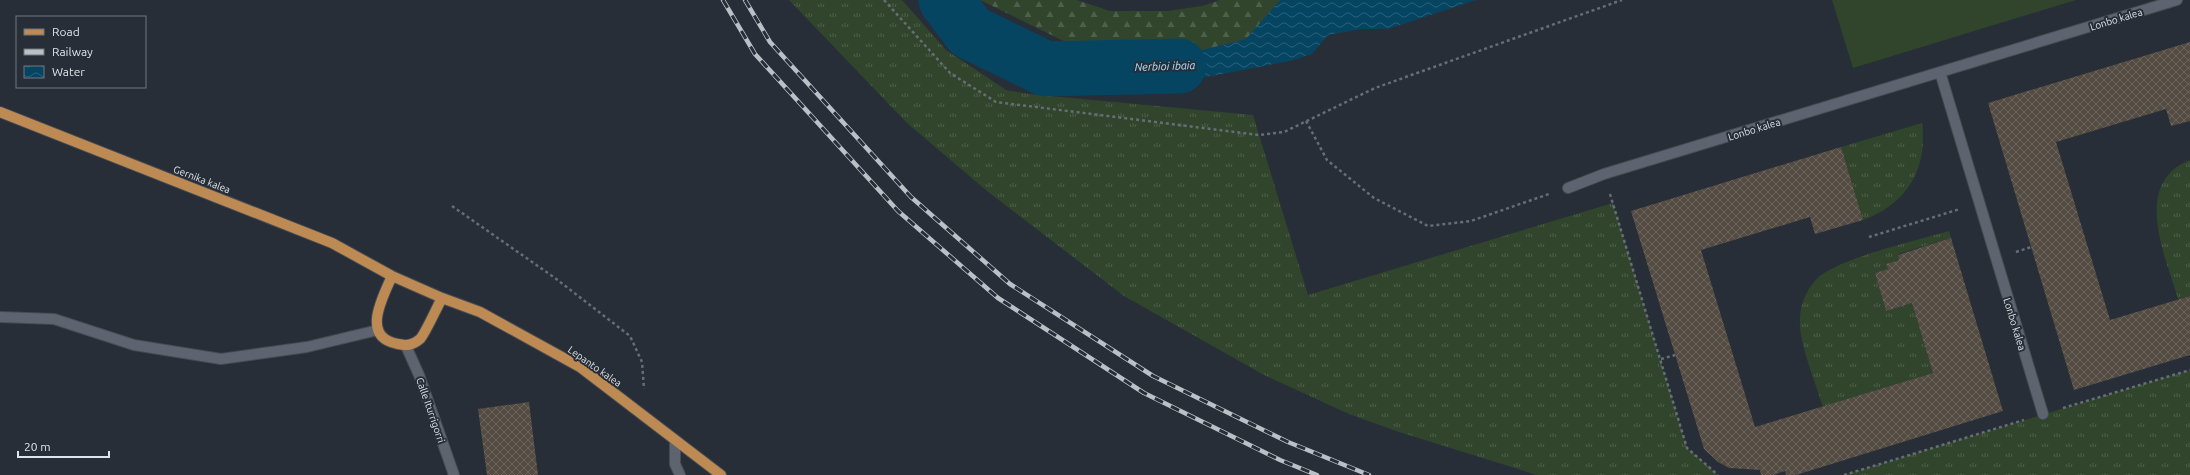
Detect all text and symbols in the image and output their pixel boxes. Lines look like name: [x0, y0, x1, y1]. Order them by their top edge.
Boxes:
street label: Lonbo kalea: [2089, 6, 2144, 33]
legend: [16, 16, 146, 88]
text: Road: [52, 25, 80, 38]
text: Railway: [52, 45, 93, 58]
water label: Nerbioi ibaia: [1134, 59, 1196, 73]
text: Water: [52, 65, 85, 78]
street label: Lonbo kalea: [1727, 116, 1782, 143]
street label: Gernika kalea: [172, 164, 232, 195]
street label: Lonbo kalea: [2001, 297, 2028, 352]
street label: Lepanto kalea: [566, 344, 624, 389]
street label: Calle Iturrigorri: [414, 376, 447, 444]
scale bar: [18, 433, 109, 459]
text: 20 m: [24, 440, 51, 453]

